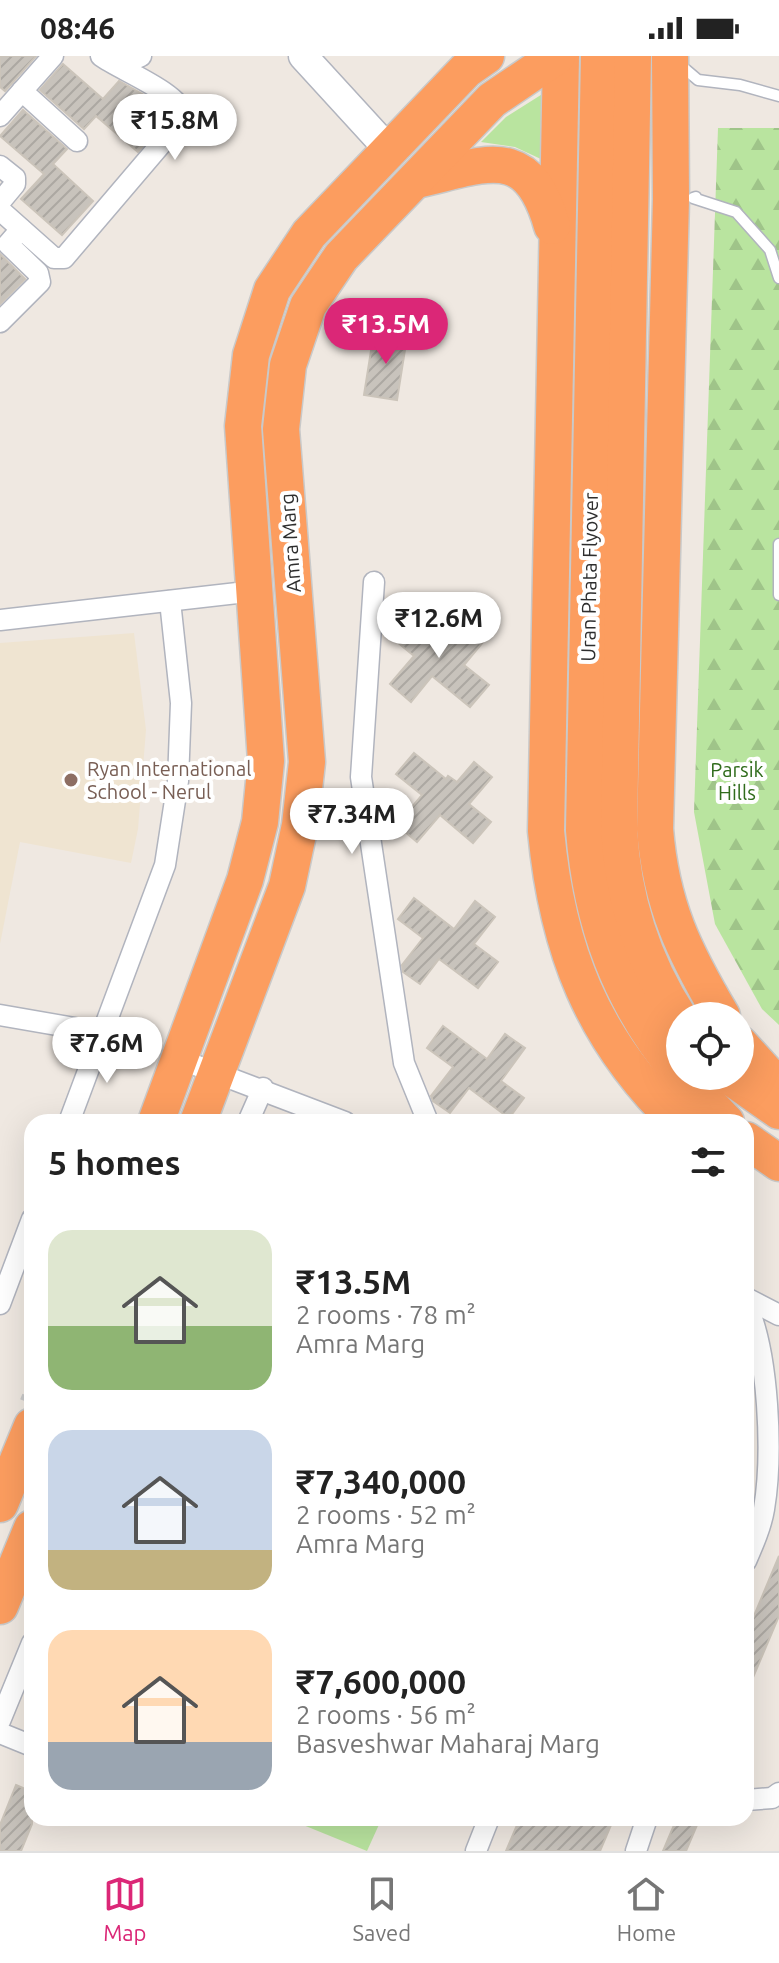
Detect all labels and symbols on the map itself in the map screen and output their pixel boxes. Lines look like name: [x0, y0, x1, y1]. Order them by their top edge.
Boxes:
pin: ₹15.8M: [110, 94, 240, 162]
pin: ₹13.5M: [321, 298, 451, 366]
street label: Uran Phata Flyover: [576, 492, 602, 662]
street label: Amra Marg: [275, 493, 305, 593]
pin: ₹12.6M: [374, 592, 504, 660]
place label: Ryan International School - Nerul: [87, 757, 251, 803]
park label: Parsik Hills: [710, 758, 764, 804]
marker: Ryan International School - Nerul: [62, 771, 80, 789]
pin: ₹7.34M: [287, 788, 417, 856]
pin: ₹7.6M: [51, 1017, 163, 1085]

